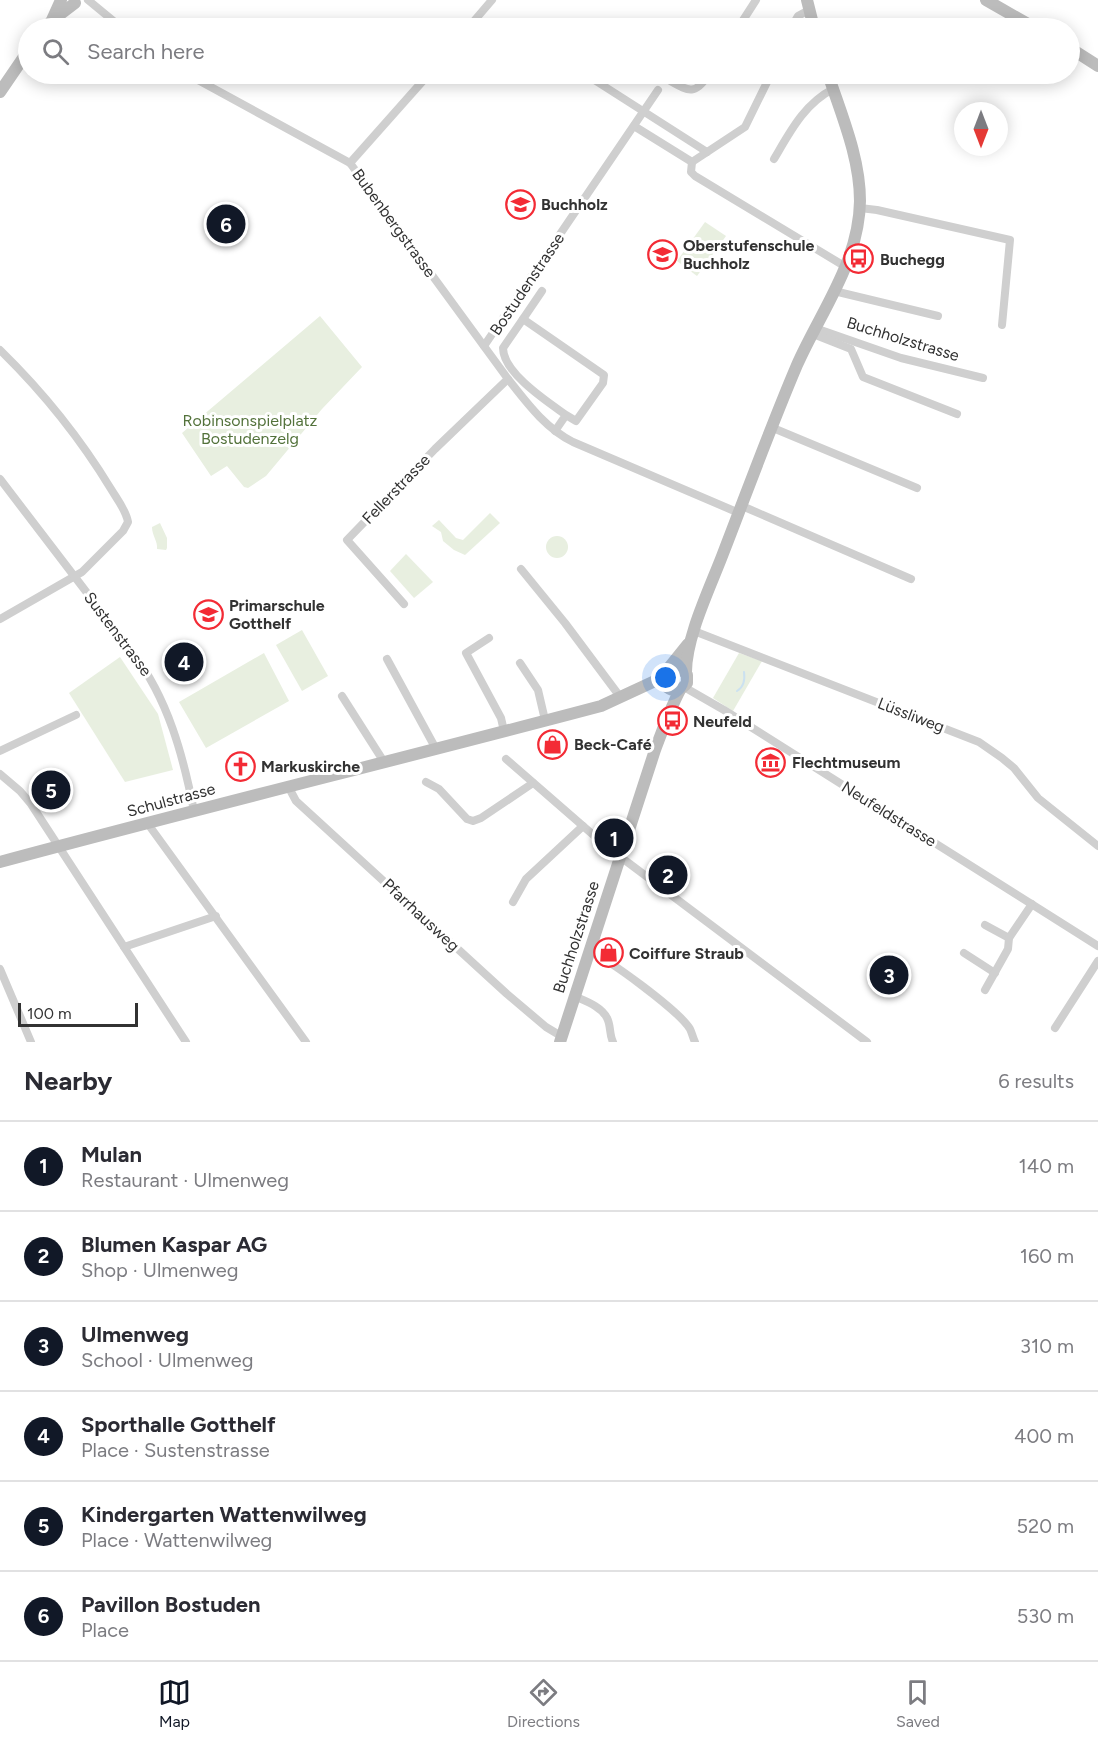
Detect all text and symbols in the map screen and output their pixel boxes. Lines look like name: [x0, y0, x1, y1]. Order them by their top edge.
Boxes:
search box: [18, 18, 1080, 84]
icon: search: [39, 35, 72, 68]
text: Search here: [87, 38, 205, 65]
north arrow: [954, 102, 1008, 156]
street label: Bubenbergstrasse: [348, 165, 440, 281]
school or university icon: Buchholz: [504, 188, 536, 220]
place label: Buchholz: [541, 195, 608, 214]
pin: 6: [206, 202, 246, 246]
street label: Bostudenstrasse: [486, 229, 568, 339]
place label: Oberstufenschule Buchholz: [683, 236, 814, 273]
school or university icon: Oberstufenschule Buchholz: [646, 238, 678, 270]
bus stop icon: Buchegg: [843, 243, 875, 275]
place label: Buchegg: [880, 250, 945, 269]
street label: Buchholzstrasse: [844, 313, 962, 365]
park label: Robinsonspielplatz Bostudenzelg: [183, 411, 318, 448]
street label: Fellerstrasse: [358, 450, 434, 528]
street label: Sustenstrasse: [80, 588, 156, 680]
place label: Primarschule Gotthelf: [229, 596, 325, 633]
school or university icon: Primarschule Gotthelf: [192, 598, 224, 630]
pin: 4: [164, 640, 204, 684]
your location: [651, 663, 680, 692]
street label: Lüssliweg: [875, 694, 947, 736]
bus stop icon: Neufeld: [656, 705, 688, 737]
place label: Neufeld: [693, 712, 752, 731]
shop icon: Beck-Café: [537, 728, 569, 760]
place label: Beck-Café: [574, 735, 652, 754]
museum icon: Flechtmuseum: [755, 746, 787, 778]
church icon: Markuskirche: [224, 750, 256, 782]
place label: Flechtmuseum: [792, 753, 900, 772]
place label: Markuskirche: [261, 757, 360, 776]
pin: 5: [32, 768, 70, 812]
street label: Neufeldstrasse: [838, 777, 940, 851]
street label: Schulstrasse: [125, 779, 217, 821]
pin: 1: [594, 816, 634, 860]
pin: 2: [648, 852, 688, 898]
street label: Pfarrhausweg: [379, 875, 463, 955]
street label: Buchholzstrasse: [549, 878, 603, 995]
shop icon: Coiffure Straub: [592, 937, 624, 969]
place label: Coiffure Straub: [629, 944, 744, 963]
pin: 3: [870, 952, 908, 998]
scale bar: [18, 1000, 138, 1028]
text: 100 m: [27, 1004, 72, 1023]
text: Nearby: [24, 1065, 112, 1097]
text: 6 results: [998, 1069, 1074, 1093]
text: Mulan: [81, 1141, 142, 1168]
text: 1: [39, 1154, 48, 1178]
text: 140 m: [1019, 1154, 1074, 1178]
text: Restaurant · Ulmenweg: [81, 1168, 289, 1192]
text: Blumen Kaspar AG: [81, 1231, 267, 1258]
text: 2: [38, 1244, 49, 1268]
text: 160 m: [1020, 1244, 1074, 1268]
text: Shop · Ulmenweg: [81, 1258, 238, 1282]
text: Ulmenweg: [81, 1321, 189, 1348]
text: 3: [38, 1334, 49, 1358]
text: 310 m: [1020, 1334, 1074, 1358]
text: School · Ulmenweg: [81, 1348, 253, 1372]
text: Sporthalle Gotthelf: [81, 1411, 276, 1438]
text: 4: [37, 1424, 50, 1448]
text: 400 m: [1014, 1424, 1074, 1448]
text: Place · Sustenstrasse: [81, 1438, 270, 1462]
text: Kindergarten Wattenwilweg: [81, 1501, 367, 1528]
text: 5: [38, 1514, 49, 1538]
text: 520 m: [1017, 1514, 1074, 1538]
text: Place · Wattenwilweg: [81, 1528, 272, 1552]
text: Pavillon Bostuden: [81, 1591, 260, 1618]
text: 6: [38, 1604, 49, 1628]
text: 530 m: [1017, 1604, 1074, 1628]
text: Place: [81, 1618, 129, 1642]
tab: Map: [158, 1676, 191, 1731]
tab: Directions: [507, 1676, 580, 1731]
tab: Saved: [896, 1676, 940, 1731]

